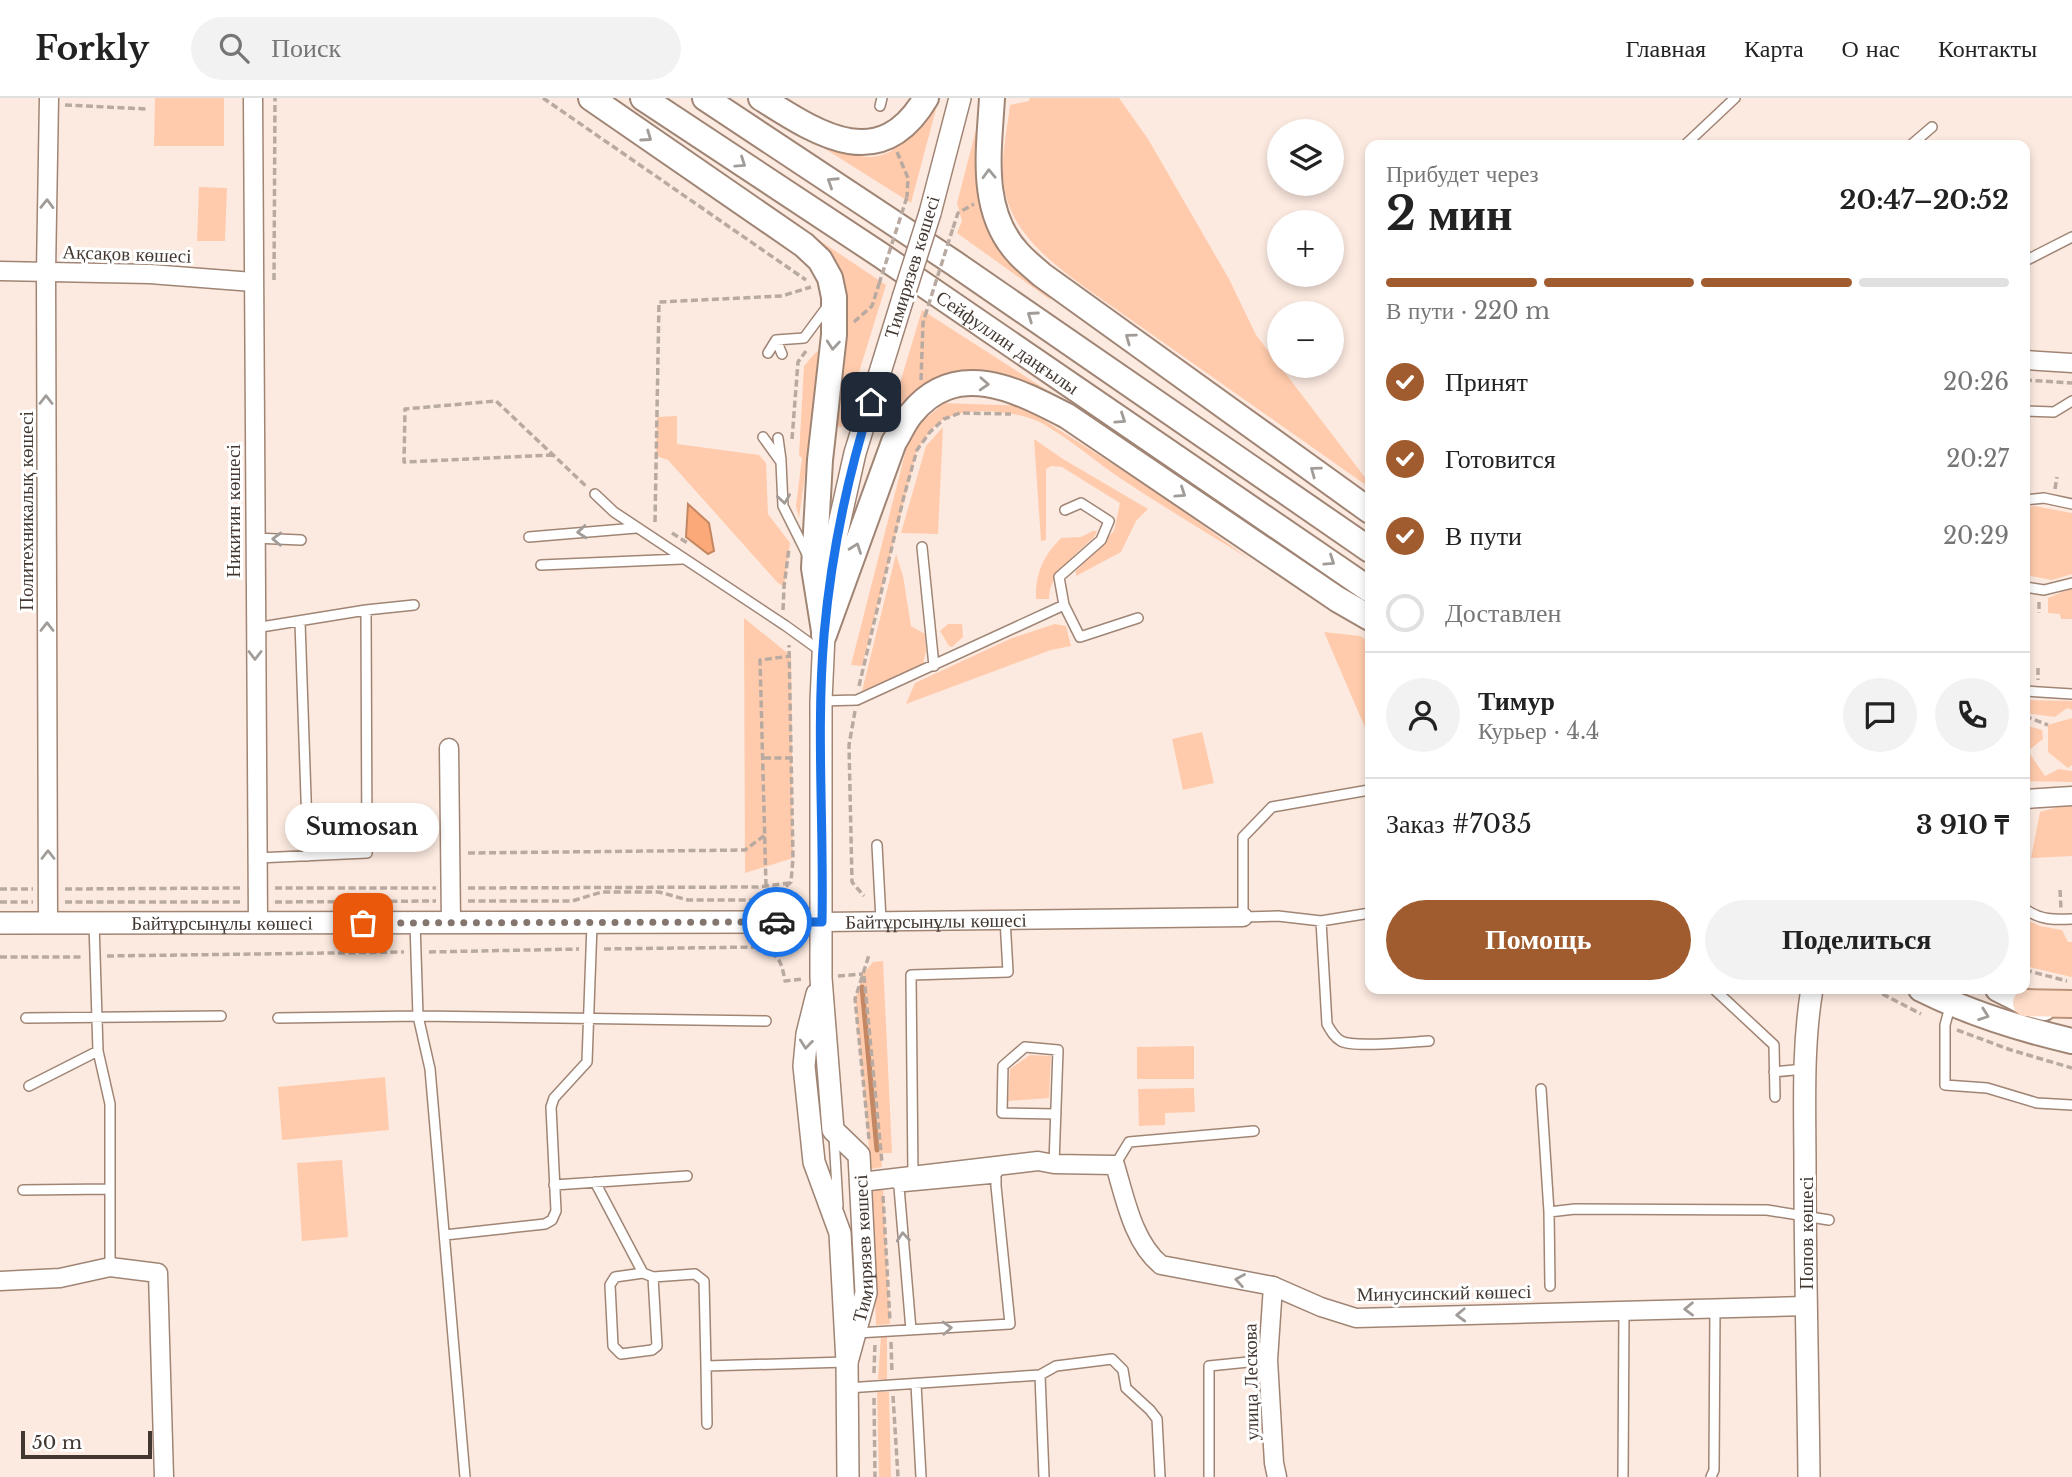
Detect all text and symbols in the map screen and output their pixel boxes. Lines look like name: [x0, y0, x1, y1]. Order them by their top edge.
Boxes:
search box: [191, 17, 681, 80]
text: Forkly: [35, 28, 149, 69]
icon: search: [215, 29, 253, 67]
text: Поиск: [271, 32, 341, 64]
text: Главная: [1626, 34, 1706, 63]
text: Карта: [1744, 34, 1804, 63]
text: О нас: [1842, 34, 1900, 63]
text: Контакты: [1938, 34, 2037, 63]
map controls: [1267, 119, 1344, 378]
button: layers: [1267, 119, 1344, 196]
one-way arrow: [639, 129, 652, 141]
one-way arrow: [733, 155, 746, 167]
text: Прибудет через: [1386, 160, 1539, 188]
one-way arrow: [981, 168, 997, 178]
one-way arrow: [827, 177, 840, 190]
text: 20:47–20:52: [1840, 184, 2009, 216]
text: 2 мин: [1386, 185, 1513, 242]
street label: Тимирязев көшесі: [879, 193, 945, 341]
one-way arrow: [39, 198, 55, 208]
button: +: [1267, 210, 1344, 287]
street label: Ақсақов көшесі: [62, 240, 192, 268]
street label: Сейфуллин даңғылы: [932, 285, 1084, 399]
text: В пути · 220 m: [1386, 297, 1550, 325]
button: −: [1267, 301, 1344, 378]
one-way arrow: [1027, 312, 1040, 324]
one-way arrow: [1125, 334, 1138, 346]
one-way arrow: [826, 340, 841, 351]
icon: check: [1386, 363, 1424, 401]
text: Принят: [1445, 366, 1528, 398]
text: 20:26: [1943, 368, 2009, 396]
pin: [841, 372, 901, 432]
one-way arrow: [979, 376, 990, 391]
icon: home: [852, 383, 890, 421]
one-way arrow: [38, 394, 54, 405]
street label: Политехникалық көшесі: [15, 411, 38, 611]
one-way arrow: [1113, 411, 1126, 423]
icon: check: [1386, 440, 1424, 478]
text: Готовится: [1445, 443, 1556, 475]
street label: Никитин көшесі: [222, 444, 245, 578]
text: 20:27: [1946, 445, 2009, 473]
one-way arrow: [1310, 467, 1323, 479]
one-way arrow: [1173, 485, 1186, 497]
one-way arrow: [776, 493, 791, 505]
icon: check: [1386, 517, 1424, 555]
text: В пути: [1445, 520, 1522, 552]
text: 20:29: [1943, 522, 2009, 550]
one-way arrow: [577, 524, 588, 539]
one-way arrow: [272, 531, 283, 546]
one-way arrow: [848, 542, 862, 554]
one-way arrow: [1322, 553, 1335, 566]
text: Доставлен: [1445, 597, 1562, 629]
one-way arrow: [39, 622, 55, 632]
one-way arrow: [247, 650, 263, 661]
button: person: [1386, 678, 1460, 752]
button: chat: [1843, 678, 1917, 752]
button: phone: [1935, 678, 2009, 752]
text: Тимур: [1478, 685, 1555, 717]
text: Курьер · 4.4: [1478, 717, 1600, 745]
callout: Sumosan: [286, 804, 440, 853]
text: Заказ #7035: [1386, 808, 1532, 840]
text: 3 910 ₸: [1916, 809, 2009, 841]
text: Sumosan: [306, 813, 418, 841]
one-way arrow: [40, 849, 56, 860]
courier: [742, 887, 812, 957]
pin: [333, 893, 393, 953]
button: Помощь: [1386, 900, 1691, 980]
button: Поделиться: [1705, 900, 2009, 980]
icon: car: [758, 903, 796, 941]
icon: bag: [344, 904, 382, 942]
street label: Байтұрсынұлы көшесі: [845, 908, 1027, 933]
street label: Байтұрсынұлы көшесі: [131, 911, 313, 934]
one-way arrow: [1978, 1007, 1990, 1021]
one-way arrow: [799, 1039, 814, 1050]
street label: Тимирязев көшесі: [847, 1174, 878, 1325]
street label: Попов көшесі: [1795, 1176, 1818, 1290]
one-way arrow: [896, 1232, 911, 1243]
one-way arrow: [1234, 1273, 1246, 1288]
street label: Минусинский көшесі: [1356, 1280, 1532, 1306]
one-way arrow: [1683, 1301, 1693, 1317]
one-way arrow: [1455, 1307, 1466, 1322]
one-way arrow: [942, 1320, 953, 1335]
street label: улица Лескова: [1238, 1323, 1264, 1441]
scale bar: [21, 1428, 152, 1460]
text: 50 m: [32, 1431, 82, 1454]

